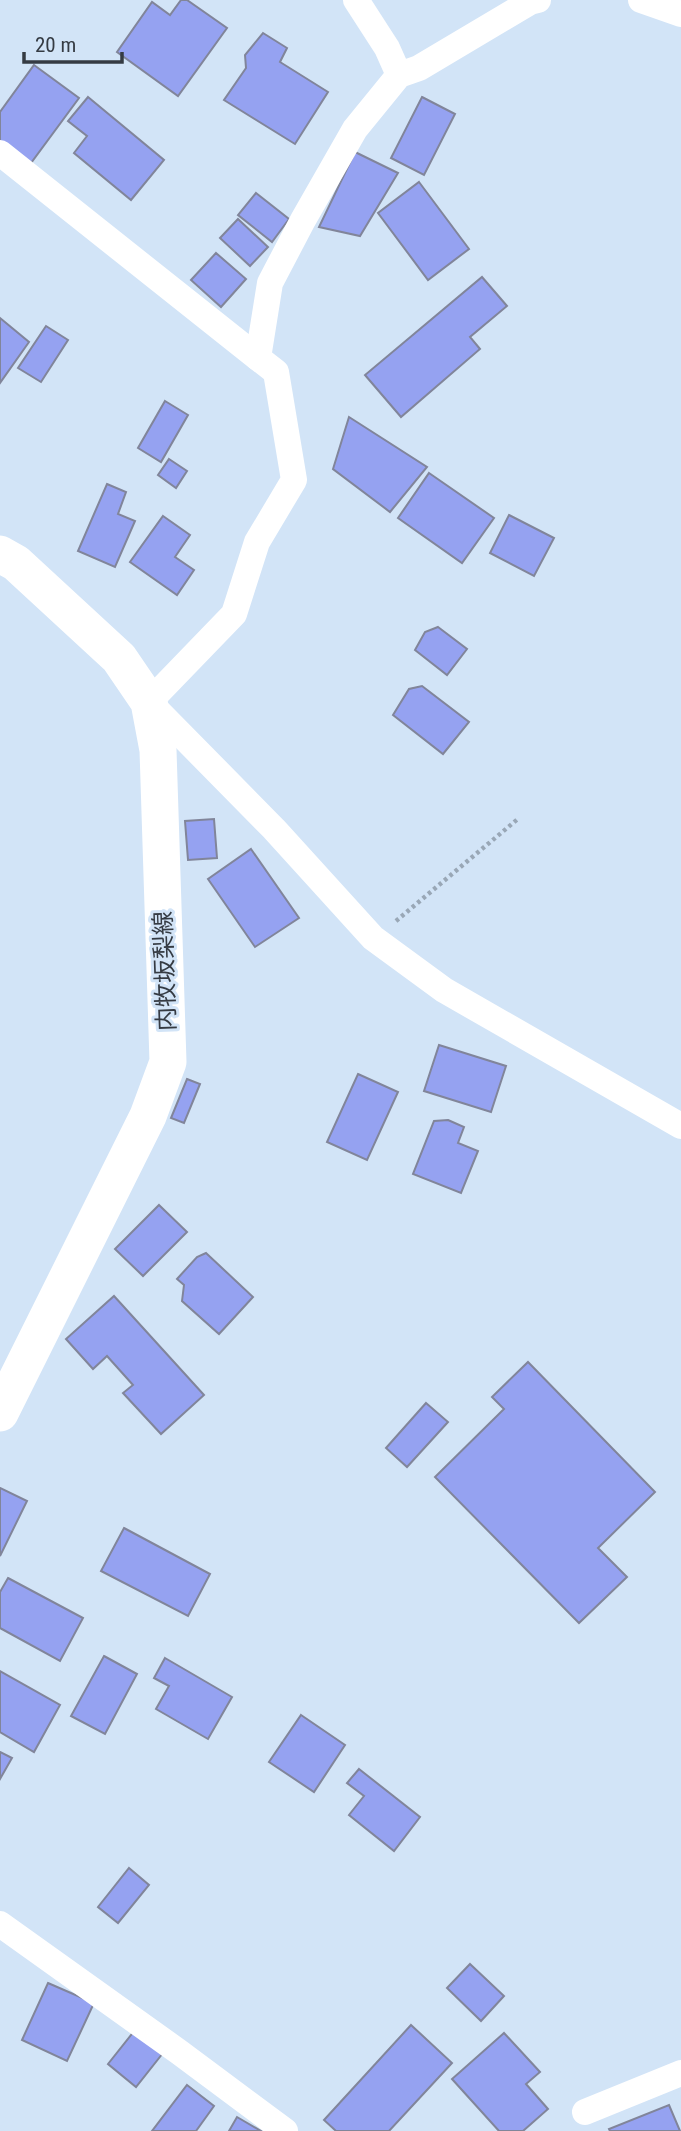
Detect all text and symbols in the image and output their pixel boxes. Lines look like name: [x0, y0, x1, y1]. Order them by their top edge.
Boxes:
scale bar: [24, 21, 122, 65]
text: 20 m: [35, 33, 76, 57]
street label: 内牧坂梨線: [149, 911, 181, 1031]

